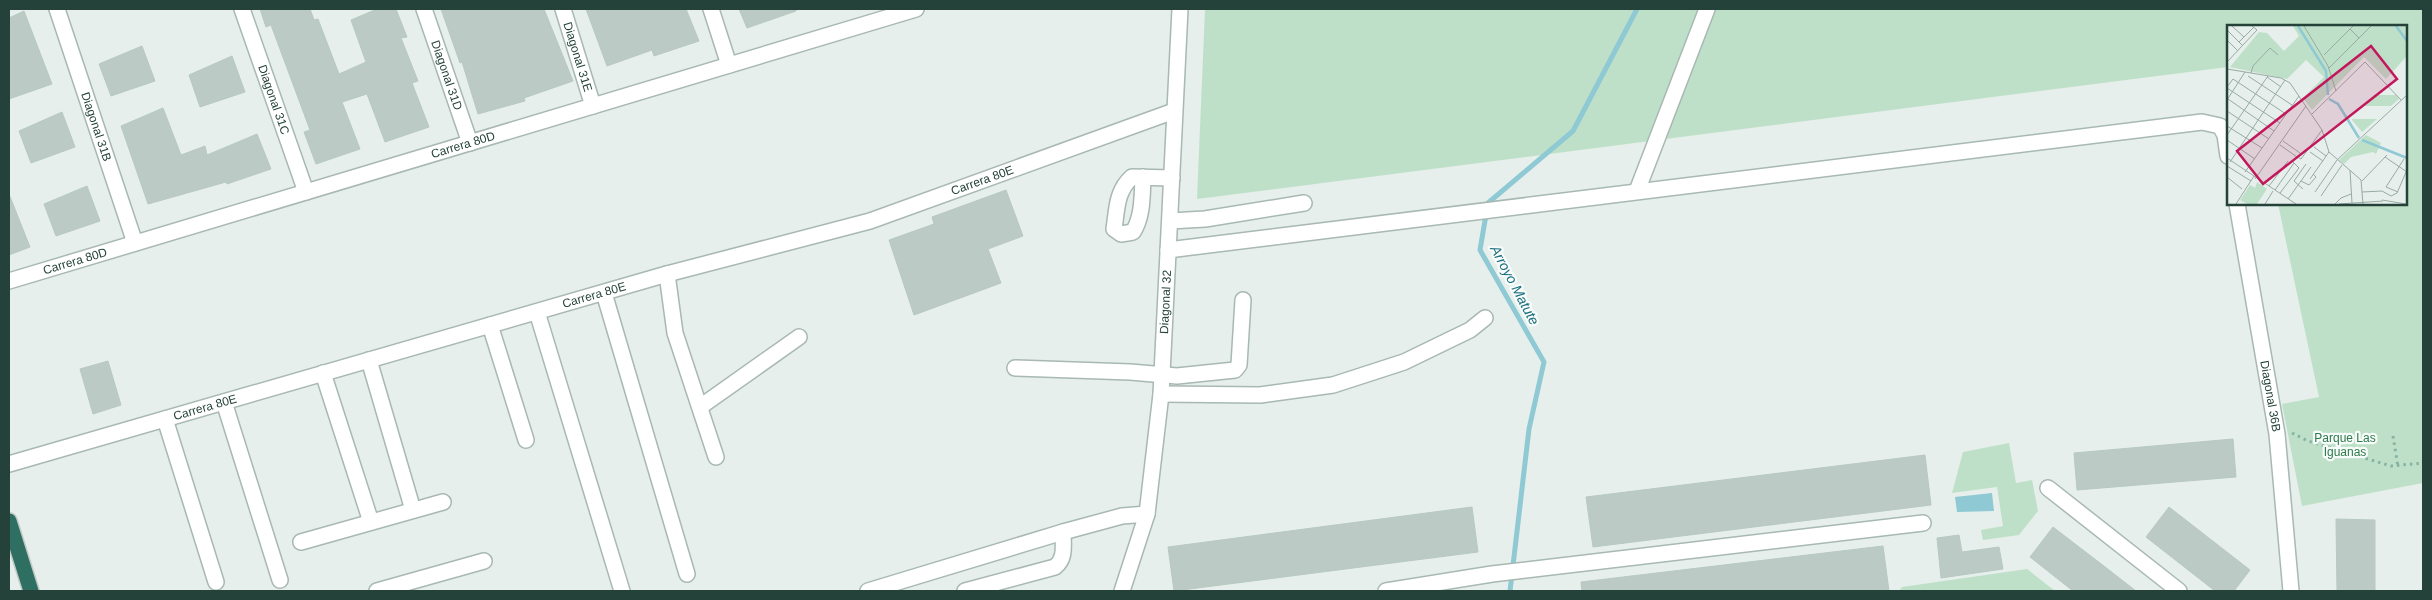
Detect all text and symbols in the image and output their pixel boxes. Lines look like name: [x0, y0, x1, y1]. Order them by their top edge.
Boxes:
street label: Diagonal 31E: [560, 20, 595, 93]
inset map: [2227, 25, 2407, 205]
street label: Diagonal 31D: [428, 38, 465, 112]
street label: Diagonal 31C: [255, 63, 292, 137]
street label: Diagonal 31B: [78, 90, 114, 163]
street label: Carrera 80D: [429, 129, 497, 161]
street label: Carrera 80E: [949, 163, 1015, 198]
water label: Arroyo Matute: [1487, 242, 1543, 328]
street label: Carrera 80D: [41, 245, 109, 277]
street label: Diagonal 32: [1157, 269, 1174, 334]
street label: Carrera 80E: [561, 279, 627, 311]
street label: Diagonal 36B: [2257, 359, 2283, 433]
street label: Carrera 80E: [172, 392, 238, 423]
park label: Parque Las Iguanas: [2314, 431, 2376, 459]

